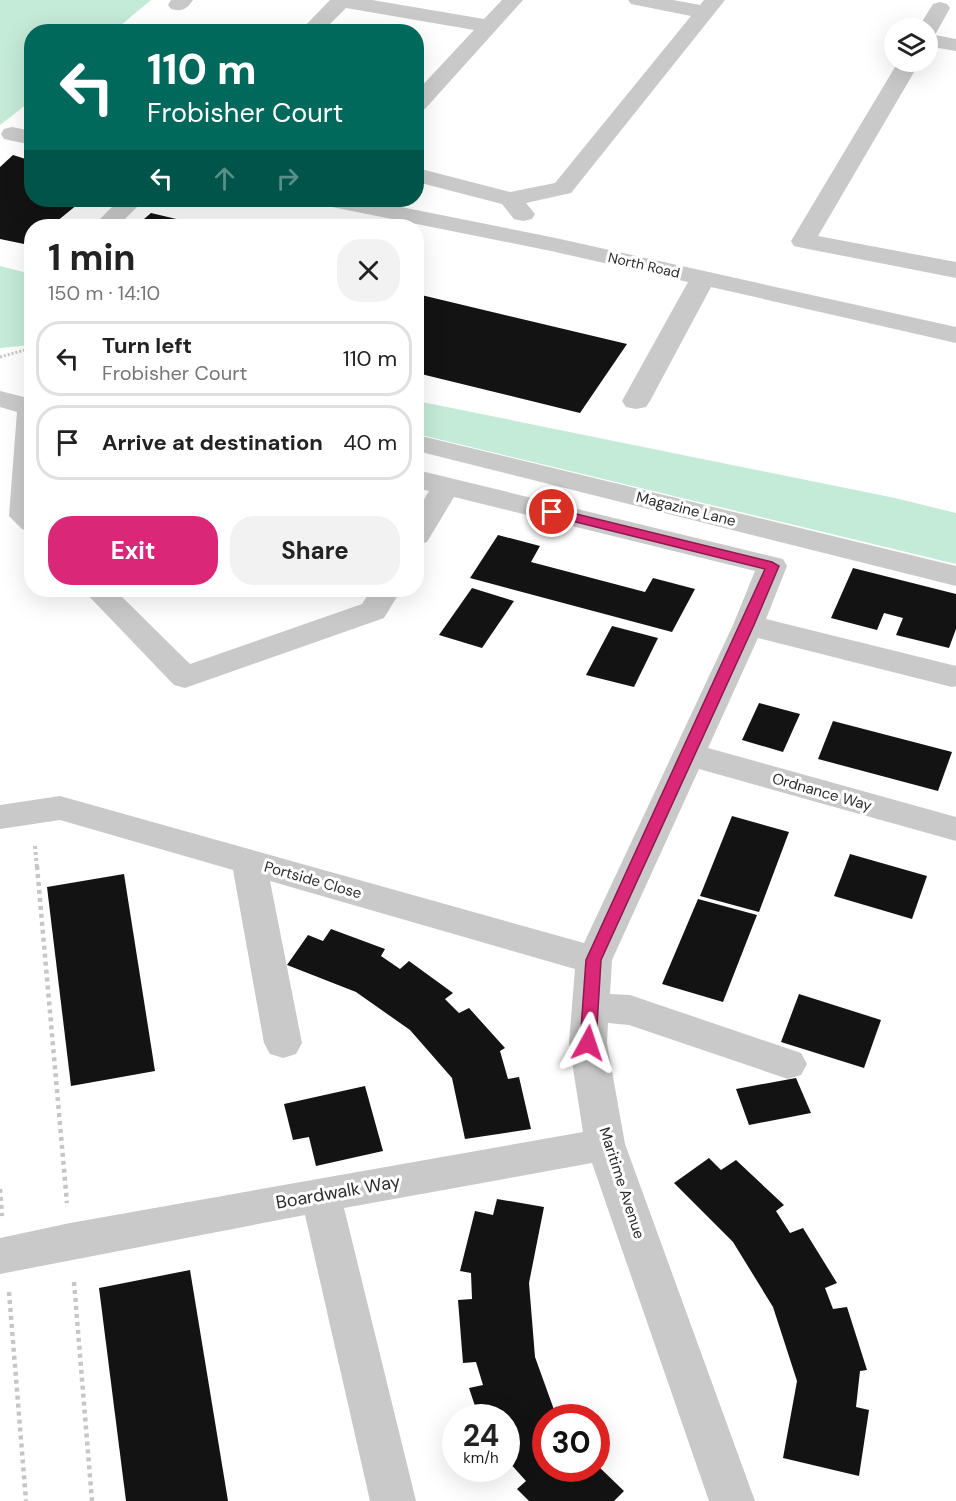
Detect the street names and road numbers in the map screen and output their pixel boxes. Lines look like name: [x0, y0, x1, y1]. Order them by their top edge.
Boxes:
street label: North Road: [606, 248, 682, 282]
street label: Magazine Lane: [634, 487, 738, 531]
street label: Ordnance Way: [770, 768, 875, 816]
street label: Portside Close: [262, 857, 364, 903]
street label: Maritime Avenue: [595, 1125, 649, 1241]
street label: Boardwalk Way: [274, 1169, 402, 1215]

